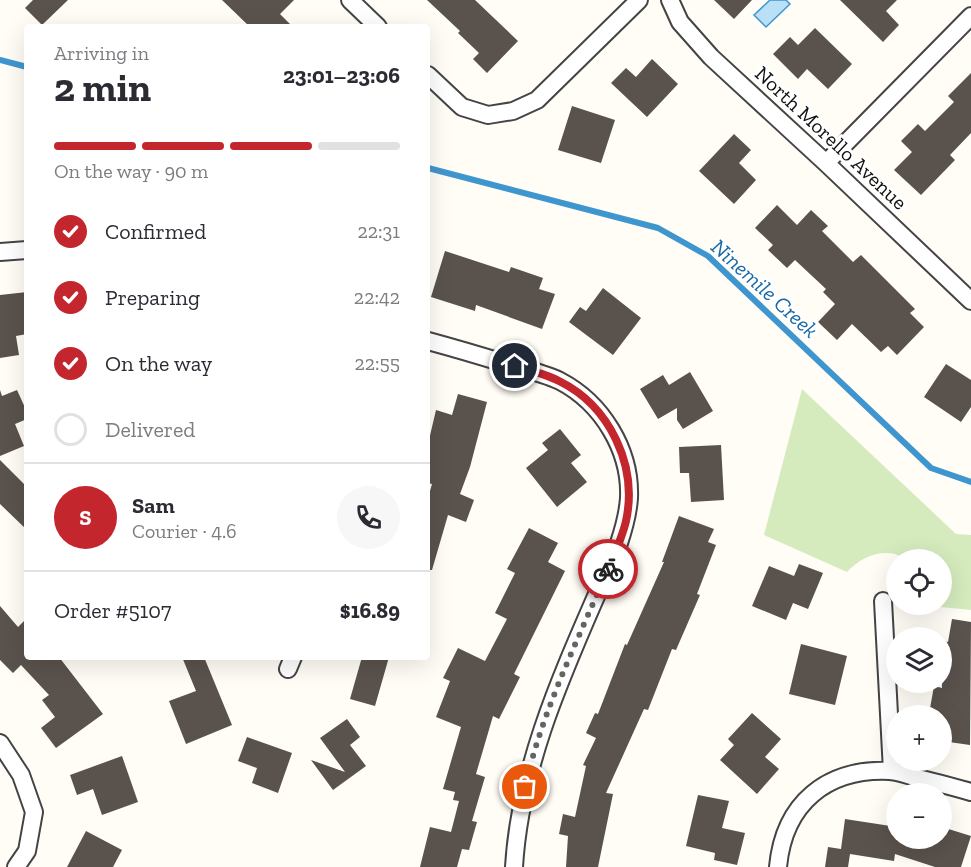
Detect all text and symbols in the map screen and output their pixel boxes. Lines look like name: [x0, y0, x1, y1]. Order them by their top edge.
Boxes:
text: Arriving in: [54, 41, 149, 65]
street label: North Morello Avenue: [750, 61, 913, 215]
text: 23:01–23:06: [283, 62, 400, 89]
text: 2 min: [54, 64, 151, 111]
text: On the way · 90 m: [54, 159, 208, 183]
icon: check: [54, 215, 87, 248]
text: Confirmed: [105, 218, 206, 245]
text: 22:31: [357, 219, 400, 243]
water label: Ninemile Creek: [705, 233, 824, 344]
icon: check: [54, 281, 87, 314]
text: Preparing: [105, 284, 200, 311]
text: 22:42: [354, 285, 400, 309]
pin: [489, 340, 540, 391]
icon: check: [54, 347, 87, 380]
icon: home: [498, 349, 531, 382]
text: On the way: [105, 350, 212, 377]
text: 22:55: [354, 351, 400, 375]
text: Delivered: [105, 416, 195, 443]
button: phone: [337, 486, 400, 549]
text: Sam: [132, 492, 175, 519]
text: S: [79, 504, 92, 531]
text: Courier · 4.6: [132, 519, 237, 543]
courier: [578, 539, 638, 599]
map controls: [886, 549, 952, 849]
button: locate: [886, 549, 952, 615]
icon: bike: [592, 553, 625, 586]
text: Order #5107: [54, 597, 171, 624]
text: $16.89: [340, 597, 400, 624]
button: layers: [886, 627, 952, 693]
button: +: [886, 705, 952, 771]
pin: [499, 761, 550, 812]
icon: bag: [508, 770, 541, 803]
button: −: [886, 783, 952, 849]

